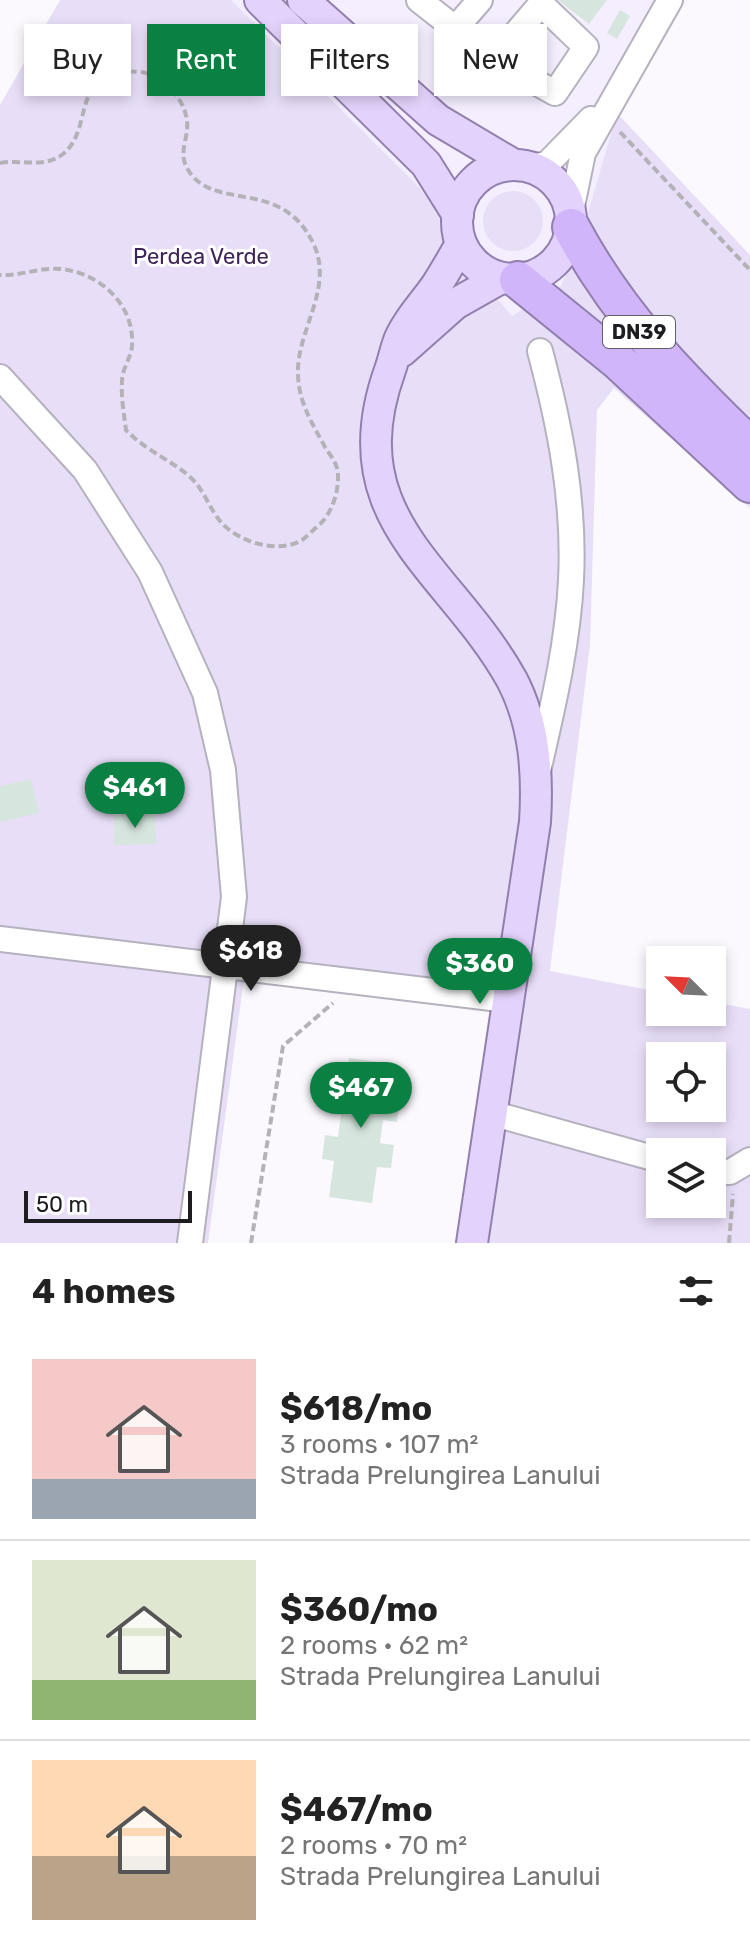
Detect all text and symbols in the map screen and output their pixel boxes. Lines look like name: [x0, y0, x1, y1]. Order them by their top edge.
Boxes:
chip: Buy: [24, 24, 131, 96]
chip: Rent: [147, 24, 265, 96]
chip: Filters: [281, 24, 418, 96]
chip: New: [434, 24, 547, 96]
park label: Perdea Verde: [133, 243, 269, 270]
road number: DN39: [603, 316, 675, 348]
pin: $461: [88, 762, 182, 830]
text: $461: [103, 772, 167, 803]
pin: $618: [204, 925, 298, 993]
text: $618: [219, 935, 283, 966]
pin: $360: [433, 938, 527, 1006]
north arrow: [646, 946, 726, 1026]
map controls: [646, 946, 726, 1218]
text: $360: [445, 948, 515, 979]
button: locate: [646, 1042, 726, 1122]
pin: $467: [314, 1062, 408, 1130]
text: $467: [328, 1072, 394, 1103]
button: layers: [646, 1138, 726, 1218]
scale bar: [24, 1187, 192, 1223]
text: 50 m: [36, 1191, 88, 1218]
icon: filters: [674, 1269, 718, 1313]
text: 4 homes: [32, 1271, 175, 1312]
text: $618/mo: [280, 1388, 432, 1429]
icon: home: [96, 1391, 192, 1487]
text: 3 rooms · 107 m²: [280, 1429, 479, 1460]
text: Strada Prelungirea Lanului: [280, 1460, 601, 1491]
text: $360/mo: [280, 1589, 438, 1630]
icon: home: [96, 1592, 192, 1688]
text: 2 rooms · 62 m²: [280, 1630, 468, 1661]
text: Strada Prelungirea Lanului: [280, 1661, 601, 1692]
text: $467/mo: [280, 1789, 433, 1830]
icon: home: [96, 1792, 192, 1888]
text: 2 rooms · 70 m²: [280, 1830, 467, 1861]
text: Strada Prelungirea Lanului: [280, 1861, 601, 1892]

